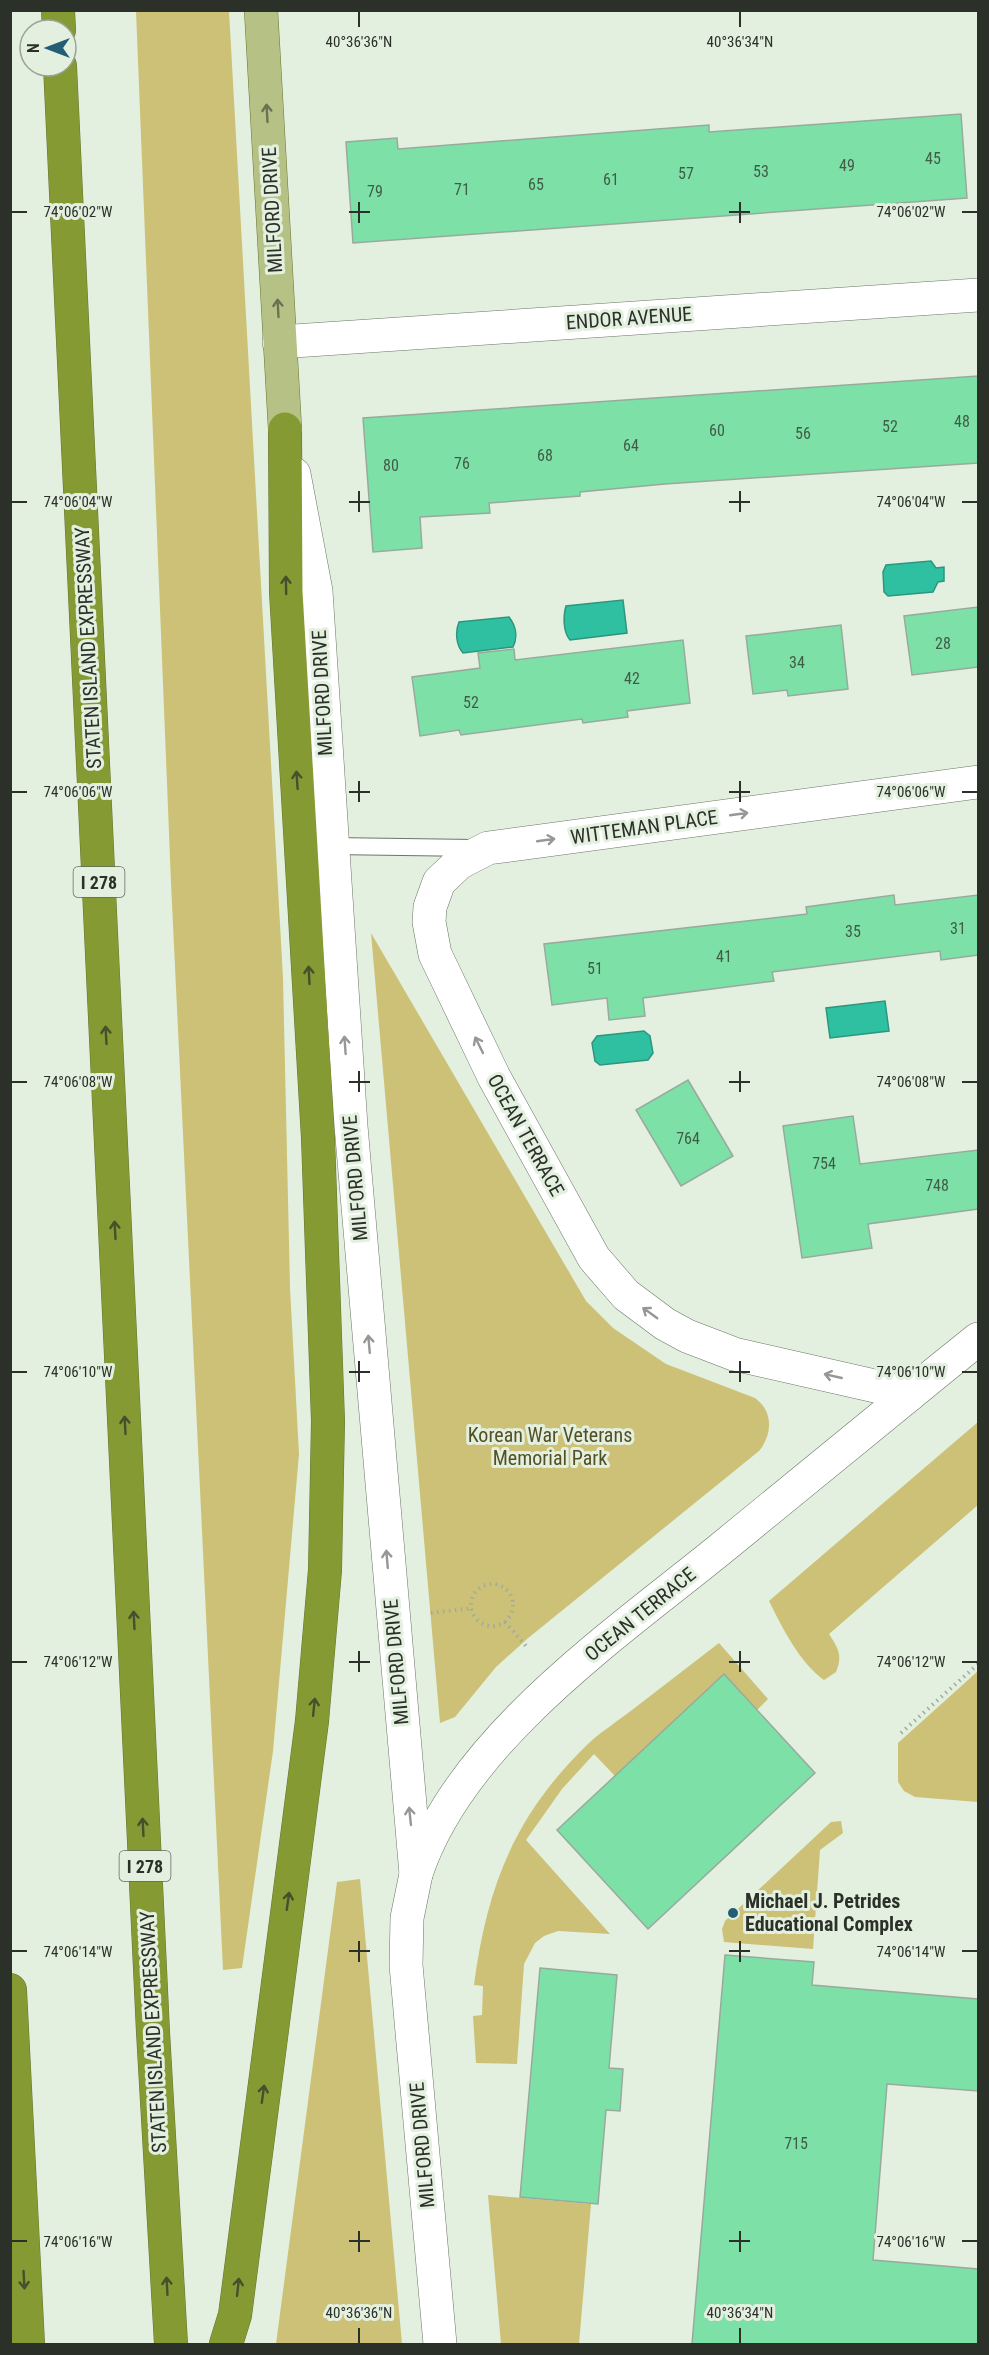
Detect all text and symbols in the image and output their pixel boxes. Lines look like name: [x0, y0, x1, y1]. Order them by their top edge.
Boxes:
north arrow: [18, 18, 78, 78]
text: 40°36'36"N: [326, 33, 392, 51]
text: 40°36'34"N: [707, 33, 773, 51]
text: N: [24, 43, 43, 53]
one-way arrow: [261, 104, 272, 124]
street label: MILFORD DRIVE: [257, 146, 287, 274]
house number: 45: [925, 149, 941, 168]
house number: 49: [839, 156, 855, 175]
house number: 53: [753, 162, 769, 181]
house number: 57: [678, 164, 694, 183]
house number: 61: [603, 170, 619, 189]
house number: 65: [528, 175, 544, 194]
house number: 71: [454, 180, 470, 199]
house number: 79: [367, 182, 383, 201]
text: 74°06'02"W: [44, 203, 113, 221]
text: 74°06'02"W: [877, 203, 946, 221]
one-way arrow: [272, 299, 283, 319]
street label: ENDOR AVENUE: [565, 302, 693, 334]
house number: 48: [954, 412, 970, 431]
house number: 52: [882, 417, 898, 436]
house number: 60: [709, 421, 725, 440]
house number: 56: [795, 424, 811, 443]
house number: 64: [623, 436, 639, 455]
house number: 68: [537, 446, 553, 465]
house number: 76: [454, 454, 470, 473]
house number: 80: [383, 456, 399, 475]
text: 74°06'04"W: [44, 493, 113, 511]
text: 74°06'04"W: [877, 493, 946, 511]
street label: STATEN ISLAND EXPRESSWAY: [70, 526, 106, 769]
one-way arrow: [280, 576, 291, 596]
street label: MILFORD DRIVE: [307, 629, 337, 757]
house number: 28: [935, 634, 951, 653]
house number: 34: [789, 653, 805, 672]
house number: 42: [624, 669, 640, 688]
house number: 52: [463, 693, 479, 712]
one-way arrow: [292, 771, 303, 791]
text: 74°06'06"W: [44, 783, 113, 801]
text: 74°06'06"W: [877, 783, 946, 801]
street label: WITTEMAN PLACE: [569, 805, 719, 849]
one-way arrow: [729, 809, 749, 820]
one-way arrow: [536, 835, 556, 846]
road number: I 278: [74, 867, 124, 897]
house number: 31: [950, 919, 966, 938]
house number: 35: [845, 922, 861, 941]
house number: 41: [716, 947, 732, 966]
house number: 51: [587, 959, 603, 978]
one-way arrow: [304, 965, 315, 985]
one-way arrow: [101, 1026, 112, 1046]
one-way arrow: [339, 1035, 350, 1055]
one-way arrow: [472, 1037, 484, 1055]
street label: OCEAN TERRACE: [483, 1070, 569, 1200]
text: 74°06'08"W: [44, 1073, 113, 1091]
text: 74°06'08"W: [877, 1073, 946, 1091]
street label: MILFORD DRIVE: [338, 1114, 372, 1242]
house number: 764: [676, 1129, 700, 1148]
house number: 754: [812, 1154, 836, 1173]
house number: 748: [925, 1176, 949, 1195]
one-way arrow: [110, 1220, 121, 1240]
one-way arrow: [642, 1307, 658, 1320]
one-way arrow: [363, 1334, 374, 1354]
text: 74°06'10"W: [44, 1363, 113, 1381]
text: 74°06'10"W: [877, 1363, 946, 1381]
one-way arrow: [823, 1370, 842, 1382]
one-way arrow: [119, 1415, 130, 1435]
park label: Korean War Veterans Memorial Park: [468, 1423, 632, 1470]
one-way arrow: [381, 1550, 392, 1570]
street label: OCEAN TERRACE: [580, 1562, 700, 1666]
street label: MILFORD DRIVE: [379, 1598, 413, 1726]
one-way arrow: [128, 1610, 139, 1630]
text: 74°06'12"W: [44, 1653, 113, 1671]
text: 74°06'12"W: [877, 1653, 946, 1671]
one-way arrow: [309, 1698, 320, 1718]
one-way arrow: [405, 1807, 416, 1827]
one-way arrow: [138, 1818, 149, 1838]
road number: I 278: [120, 1851, 170, 1881]
place label: Michael J. Petrides Educational Complex: [745, 1889, 913, 1936]
one-way arrow: [283, 1891, 294, 1911]
marker: Michael J. Petrides Educational Complex: [726, 1906, 740, 1920]
street label: STATEN ISLAND EXPRESSWAY: [135, 1910, 171, 2153]
text: 74°06'14"W: [44, 1943, 113, 1961]
text: 74°06'14"W: [877, 1943, 946, 1961]
street label: MILFORD DRIVE: [405, 2081, 439, 2209]
one-way arrow: [257, 2085, 268, 2104]
house number: 715: [784, 2134, 808, 2153]
text: 74°06'16"W: [44, 2233, 113, 2251]
text: 74°06'16"W: [877, 2233, 946, 2251]
one-way arrow: [19, 2269, 30, 2289]
one-way arrow: [161, 2277, 172, 2297]
one-way arrow: [233, 2278, 244, 2298]
text: 40°36'36"N: [326, 2304, 392, 2322]
text: 40°36'34"N: [707, 2304, 773, 2322]

